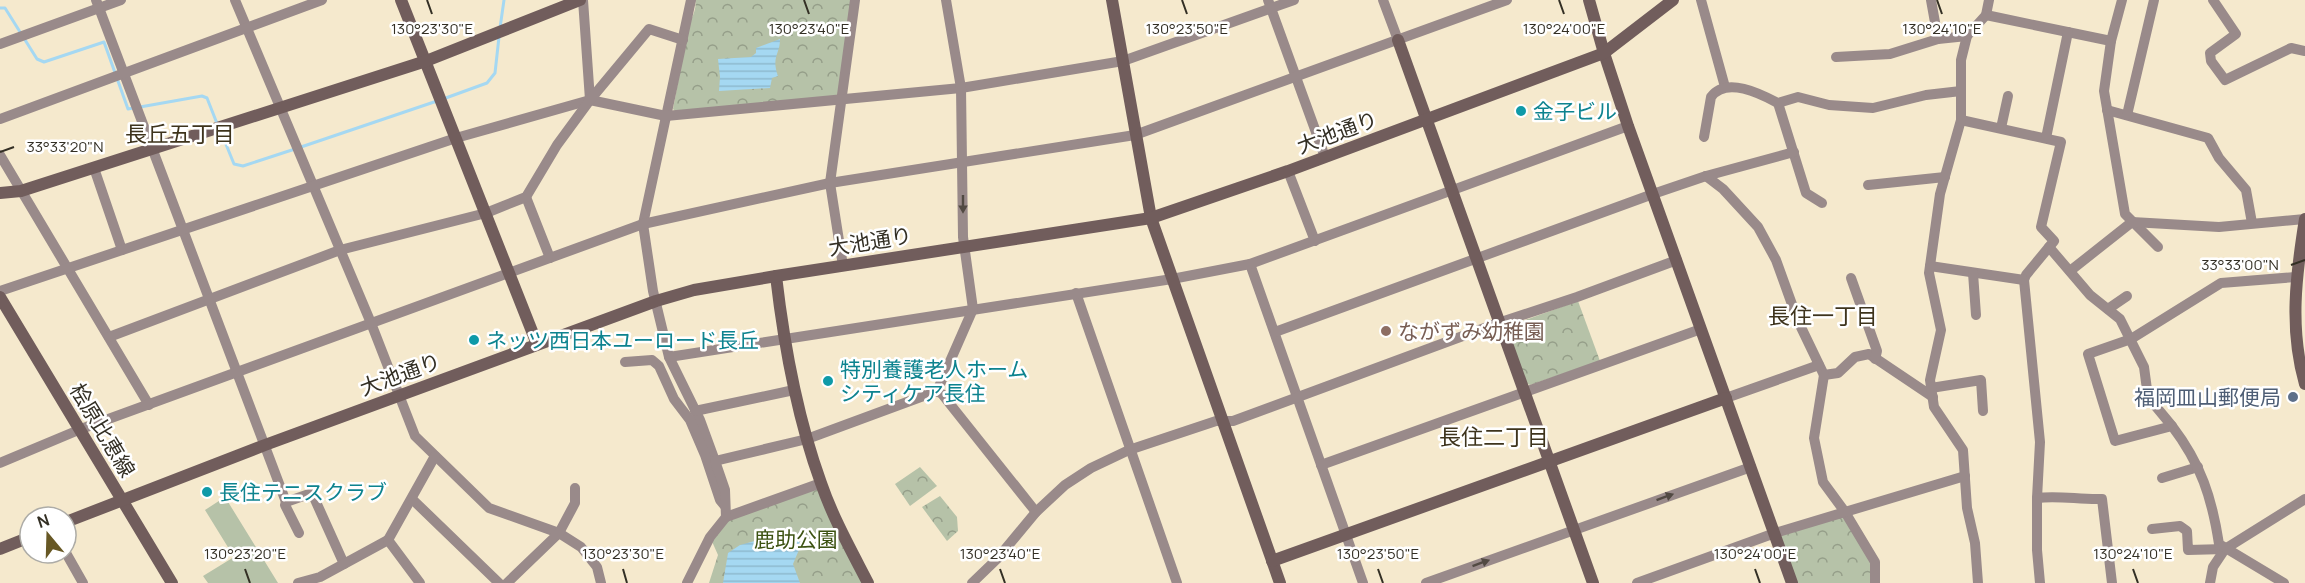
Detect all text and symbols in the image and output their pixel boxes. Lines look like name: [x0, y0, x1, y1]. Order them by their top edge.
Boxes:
text: 130°23'30"E: [391, 18, 473, 39]
text: 130°23'40"E: [769, 18, 849, 39]
text: 130°23'50"E: [1146, 18, 1228, 39]
text: 130°24'00"E: [1523, 18, 1605, 39]
text: 130°24'10"E: [1902, 18, 1982, 39]
place label: 金子ビル: [1533, 97, 1617, 125]
street label: 大池通り: [1293, 104, 1381, 160]
marker: 金子ビル: [1514, 104, 1528, 118]
district label: 長丘五丁目: [125, 119, 235, 149]
text: 33°33'20"N: [27, 136, 103, 157]
one-way arrow: [958, 195, 968, 214]
street label: 大池通り: [826, 221, 914, 261]
text: 33°33'00"N: [2201, 254, 2279, 275]
district label: 長住一丁目: [1768, 301, 1878, 331]
place label: ながずみ幼稚園: [1398, 317, 1545, 345]
marker: ながずみ幼稚園: [1379, 324, 1393, 338]
place label: ネッツ西日本ユーロード長丘: [486, 326, 759, 354]
marker: ネッツ西日本ユーロード長丘: [467, 333, 481, 347]
street label: 大池通り: [356, 346, 444, 402]
place label: 特別養護老人ホーム シティケア長住: [840, 355, 1028, 407]
marker: 特別養護老人ホーム シティケア長住: [821, 374, 835, 388]
street label: 桧原比恵線: [64, 378, 142, 482]
place label: 福岡皿山郵便局: [2134, 383, 2281, 411]
marker: 福岡皿山郵便局: [2286, 390, 2300, 404]
district label: 長住二丁目: [1439, 422, 1549, 452]
place label: 長住テニスクラブ: [219, 478, 387, 506]
marker: 長住テニスクラブ: [200, 485, 214, 499]
one-way arrow: [1656, 492, 1674, 502]
north arrow: [18, 505, 78, 565]
text: N: [34, 509, 52, 533]
park label: 鹿助公園: [754, 525, 838, 553]
text: 130°23'20"E: [204, 543, 286, 564]
text: 130°23'30"E: [582, 543, 664, 564]
text: 130°23'40"E: [960, 543, 1040, 564]
text: 130°23'50"E: [1337, 543, 1419, 564]
text: 130°24'00"E: [1714, 543, 1796, 564]
text: 130°24'10"E: [2093, 543, 2173, 564]
one-way arrow: [1472, 558, 1490, 568]

